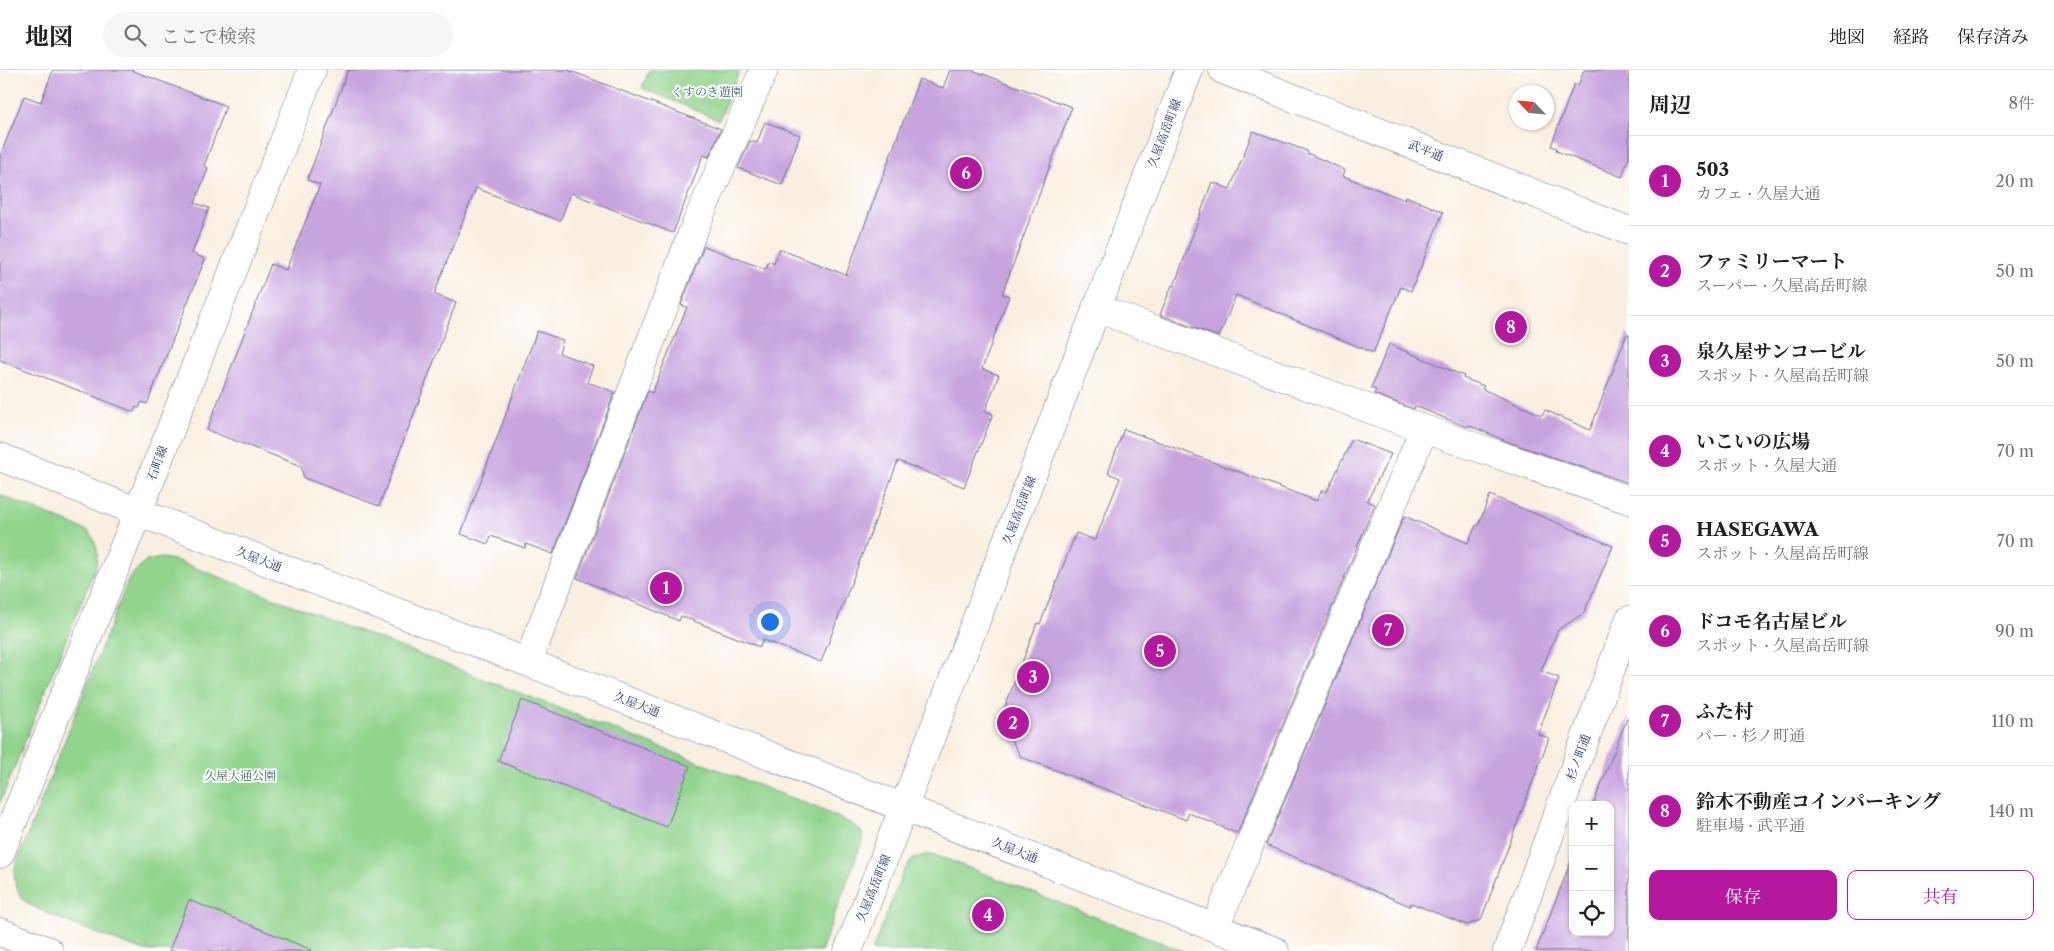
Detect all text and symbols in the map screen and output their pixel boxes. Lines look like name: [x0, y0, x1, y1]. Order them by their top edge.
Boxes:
search box: [103, 12, 453, 57]
icon: search: [121, 21, 149, 49]
text: 地図: [25, 22, 73, 51]
text: ここで検索: [161, 25, 256, 48]
text: 地図: [1829, 26, 1865, 48]
text: 経路: [1893, 26, 1929, 48]
text: 保存済み: [1957, 26, 2029, 48]
park label: くすのき遊園: [671, 84, 743, 99]
north arrow: [1509, 85, 1554, 130]
text: 周辺: [1649, 92, 1691, 117]
text: 8件: [2009, 93, 2034, 113]
street label: 久屋高岳町線: [1144, 97, 1184, 169]
street label: 武平通: [1406, 136, 1446, 164]
pin: 6: [950, 154, 982, 192]
text: 503: [1696, 158, 1729, 181]
text: 1: [1661, 171, 1669, 191]
text: 20 m: [1995, 171, 2034, 191]
text: カフェ · 久屋大通: [1696, 183, 1820, 203]
text: ファミリーマート: [1696, 250, 1848, 273]
text: 2: [1660, 261, 1670, 281]
text: 50 m: [1996, 261, 2034, 281]
text: スーパー · 久屋高岳町線: [1696, 275, 1867, 295]
pin: 8: [1495, 308, 1527, 346]
text: 泉久屋サンコービル: [1696, 340, 1866, 363]
text: 3: [1660, 351, 1670, 371]
text: 50 m: [1996, 351, 2034, 371]
text: スポット · 久屋高岳町線: [1696, 365, 1869, 385]
text: いこいの広場: [1696, 430, 1810, 453]
text: 4: [1660, 441, 1670, 461]
text: 70 m: [1997, 441, 2034, 461]
street label: 石町線: [144, 444, 170, 482]
text: スポット · 久屋大通: [1696, 455, 1837, 475]
street label: 久屋高岳町線: [999, 474, 1039, 546]
text: HASEGAWA: [1696, 518, 1819, 541]
text: 5: [1661, 531, 1669, 551]
text: 70 m: [1997, 531, 2034, 551]
street label: 久屋大通: [234, 543, 284, 575]
text: スポット · 久屋高岳町線: [1696, 543, 1869, 563]
pin: 1: [650, 569, 682, 607]
your location: [757, 609, 783, 635]
text: ドコモ名古屋ビル: [1696, 610, 1847, 633]
pin: 7: [1372, 611, 1404, 649]
text: 6: [1660, 621, 1670, 641]
text: 90 m: [1995, 621, 2034, 641]
pin: 5: [1144, 632, 1176, 670]
text: スポット · 久屋高岳町線: [1696, 635, 1869, 655]
pin: 3: [1017, 658, 1049, 696]
street label: 久屋大通: [612, 688, 662, 720]
text: ふた村: [1696, 700, 1753, 723]
pin: 2: [997, 704, 1029, 742]
text: 7: [1661, 711, 1669, 731]
text: 110 m: [1991, 711, 2034, 731]
text: バー · 杉ノ町通: [1696, 725, 1805, 745]
street label: 杉ノ町通: [1563, 732, 1593, 782]
park label: 久屋大通公園: [204, 768, 276, 783]
text: 鈴木不動産コインパーキング: [1696, 790, 1941, 813]
map controls: [1569, 801, 1614, 936]
button: +: [1569, 801, 1614, 846]
text: 8: [1660, 801, 1670, 821]
text: 140 m: [1989, 801, 2034, 821]
text: 駐車場 · 武平通: [1696, 815, 1805, 835]
street label: 久屋大通: [990, 834, 1040, 866]
button: −: [1569, 846, 1614, 891]
street label: 久屋高岳町線: [853, 852, 893, 924]
button: 保存: [1649, 870, 1837, 920]
button: 共有: [1847, 870, 2034, 920]
button: locate: [1569, 891, 1614, 936]
pin: 4: [972, 896, 1004, 934]

